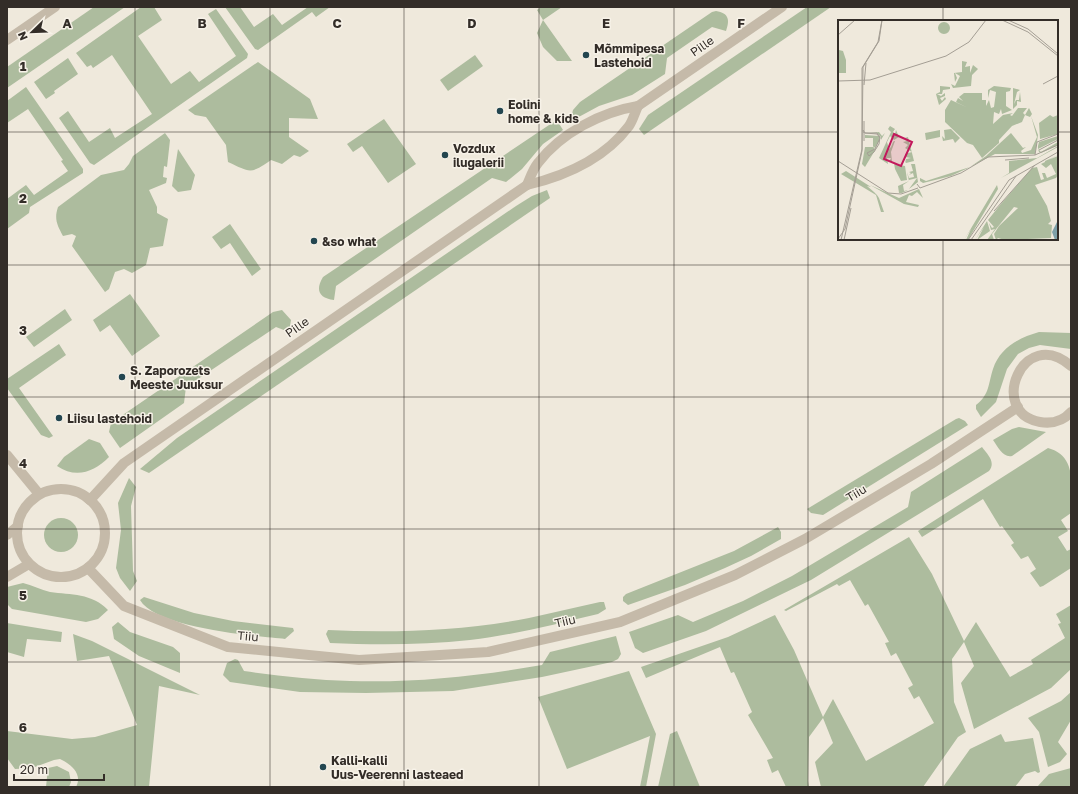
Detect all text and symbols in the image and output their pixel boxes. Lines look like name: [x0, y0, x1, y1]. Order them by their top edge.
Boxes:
north arrow: [12, 12, 52, 52]
text: A: [62, 15, 72, 31]
text: B: [197, 15, 207, 31]
text: C: [332, 15, 342, 31]
text: D: [467, 15, 477, 31]
text: E: [602, 15, 610, 31]
text: F: [737, 15, 745, 31]
inset map: [838, 20, 1058, 240]
text: N: [15, 30, 30, 42]
street label: Pille: [687, 32, 717, 59]
place label: Mõmmipesa Lastehoid: [594, 41, 664, 70]
marker: Mõmmipesa Lastehoid: [581, 50, 591, 60]
text: 1: [20, 58, 27, 74]
place label: Eolini home & kids: [508, 97, 579, 126]
marker: Eolini home & kids: [495, 106, 505, 116]
place label: Vozdux ilugalerii: [453, 141, 504, 170]
marker: Vozdux ilugalerii: [440, 150, 450, 160]
text: 2: [19, 190, 27, 206]
place label: &so what: [322, 234, 377, 249]
marker: &so what: [309, 236, 319, 246]
street label: Pille: [282, 313, 312, 340]
text: 3: [19, 322, 27, 338]
place label: S. Zaporozets Meeste Juuksur: [130, 363, 223, 392]
marker: S. Zaporozets Meeste Juuksur: [117, 372, 127, 382]
place label: Liisu lastehoid: [67, 411, 152, 426]
marker: Liisu lastehoid: [54, 413, 64, 423]
text: 4: [19, 455, 27, 471]
street label: Tiiu: [843, 481, 869, 505]
text: 5: [19, 587, 27, 603]
street label: Tiiu: [553, 611, 577, 631]
street label: Tiiu: [237, 628, 259, 644]
text: 6: [19, 719, 27, 735]
place label: Kalli-kalli Uus-Veerenni lasteaed: [331, 753, 463, 782]
scale bar: [14, 756, 104, 782]
text: 20 m: [20, 762, 48, 777]
marker: Kalli-kalli Uus-Veerenni lasteaed: [318, 762, 328, 772]

